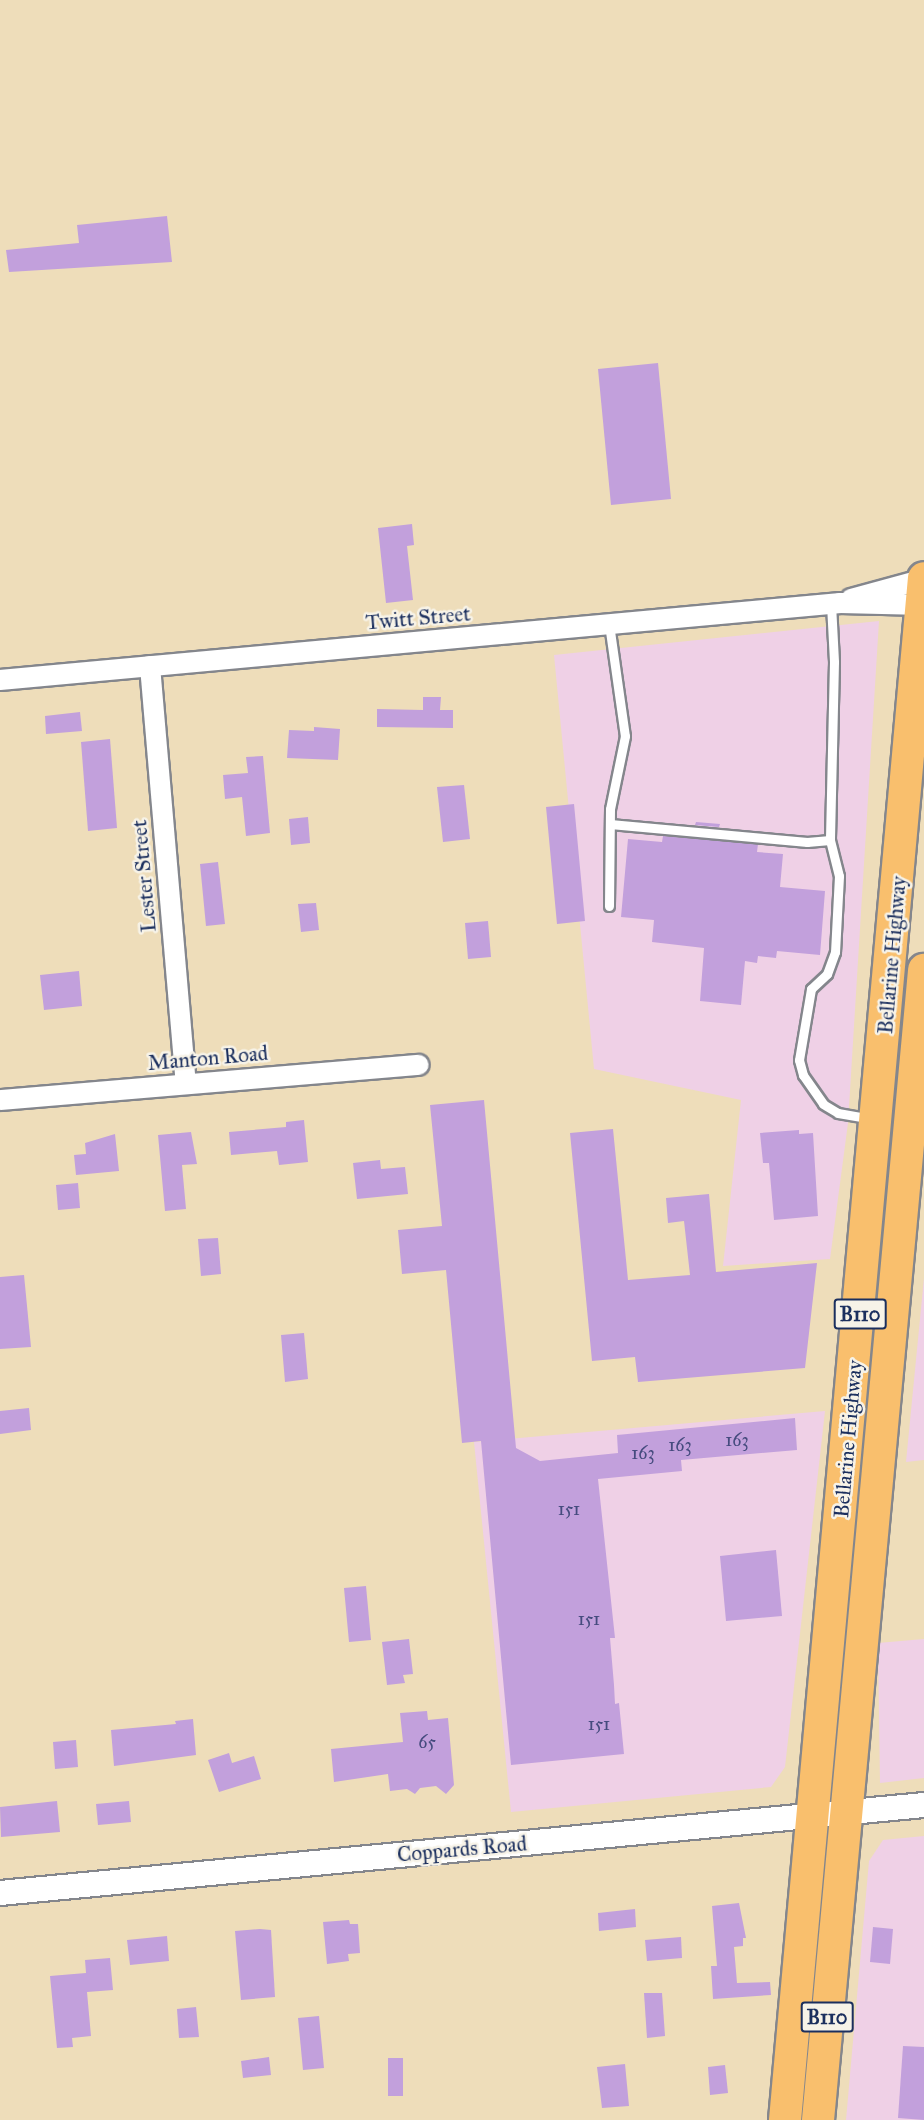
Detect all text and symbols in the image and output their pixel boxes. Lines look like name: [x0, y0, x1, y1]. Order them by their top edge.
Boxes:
street label: Twitt Street: [365, 601, 471, 635]
street label: Lester Street: [127, 819, 161, 933]
street label: Bellarine Highway: [873, 875, 911, 1035]
street label: Manton Road: [147, 1040, 269, 1076]
road number: B110: [833, 1297, 887, 1331]
street label: Bellarine Highway: [829, 1359, 867, 1519]
house number: 163: [725, 1429, 749, 1451]
house number: 163: [668, 1434, 692, 1456]
house number: 163: [631, 1442, 655, 1464]
house number: 151: [558, 1498, 580, 1520]
house number: 151: [578, 1608, 600, 1630]
house number: 151: [588, 1713, 610, 1735]
house number: 65: [418, 1731, 436, 1753]
street label: Coppards Road: [396, 1831, 528, 1867]
road number: B110: [800, 2000, 854, 2034]

